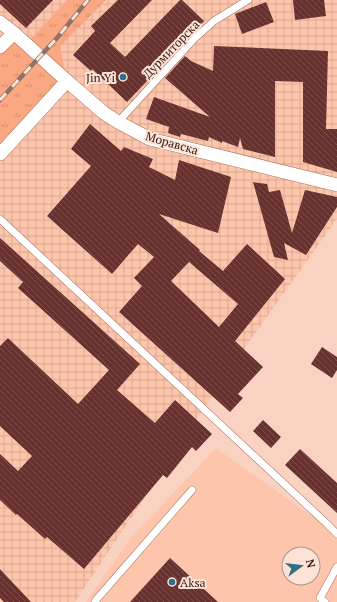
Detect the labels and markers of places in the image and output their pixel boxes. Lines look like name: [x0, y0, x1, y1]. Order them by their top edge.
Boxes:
place label: Jin Yi: [86, 70, 115, 85]
marker: Jin Yi: [118, 72, 128, 82]
place label: Aksa: [180, 575, 206, 590]
marker: Aksa: [167, 577, 177, 587]

